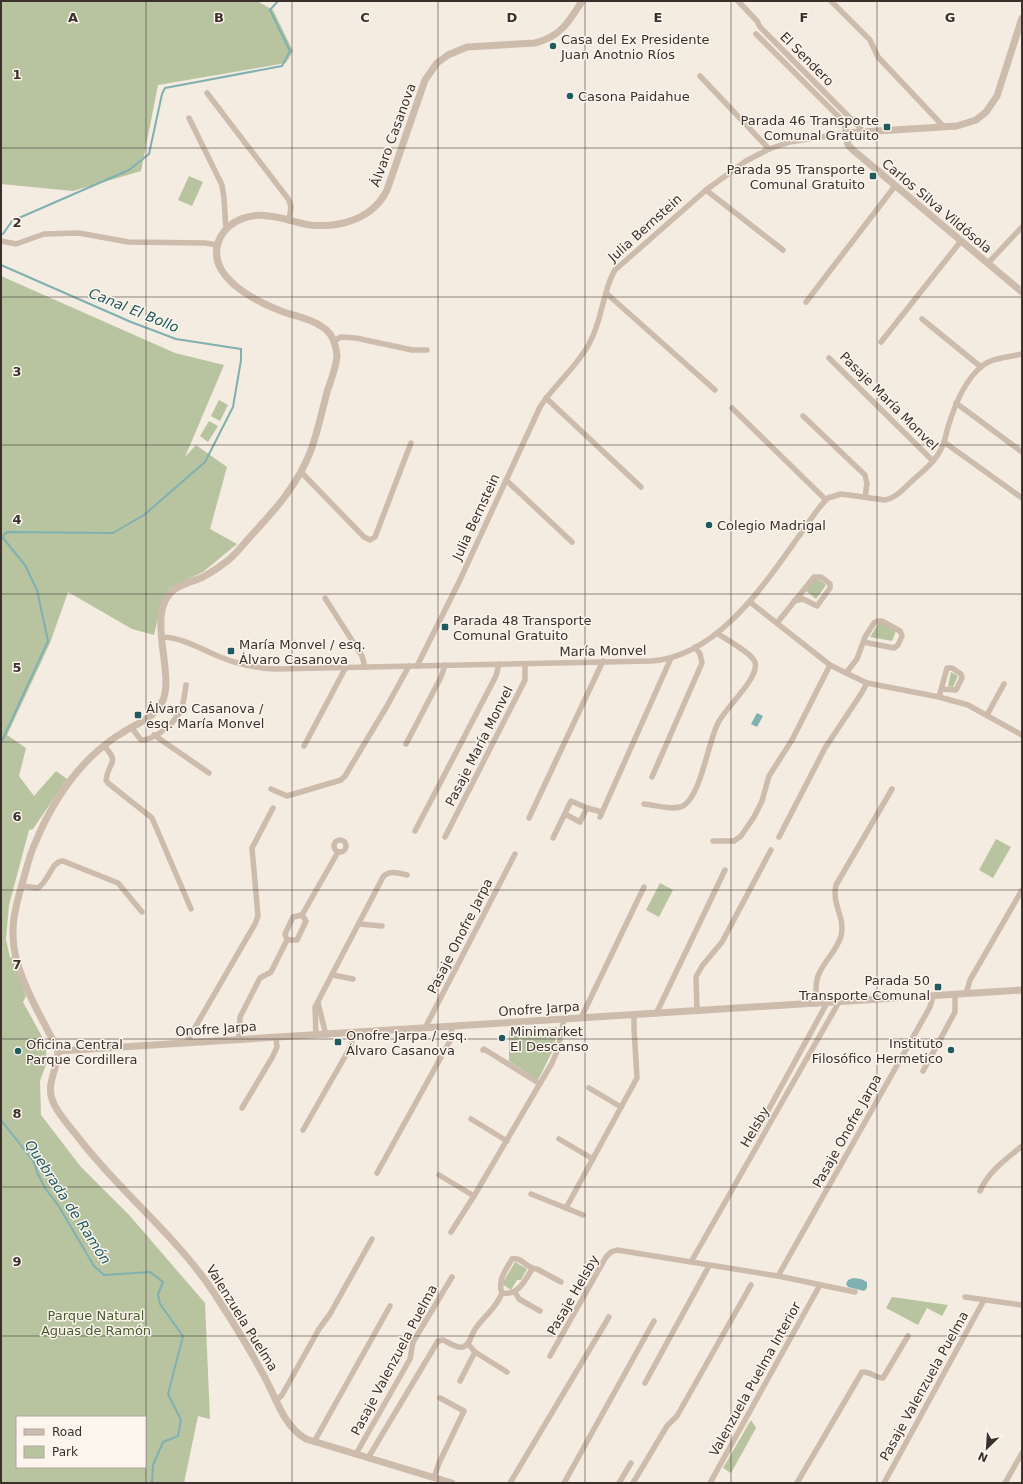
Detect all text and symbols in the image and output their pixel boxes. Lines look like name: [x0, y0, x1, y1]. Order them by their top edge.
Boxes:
text: A: [68, 10, 78, 25]
text: B: [214, 10, 224, 25]
text: C: [360, 10, 370, 25]
text: D: [507, 10, 518, 25]
text: E: [654, 10, 662, 25]
text: F: [800, 10, 808, 25]
text: G: [945, 10, 955, 25]
street label: El Sendero: [777, 29, 837, 89]
place label: Casa del Ex Presidente Juan Anotnio Ríos: [560, 32, 710, 62]
marker: Casa del Ex Presidente Juan Anotnio Ríos: [548, 41, 558, 51]
text: 1: [12, 67, 22, 82]
street label: Álvaro Casanova: [367, 81, 419, 189]
place label: Casona Paidahue: [578, 89, 690, 104]
marker: Casona Paidahue: [565, 91, 575, 101]
place label: Parada 46 Transporte Comunal Gratuito: [740, 113, 879, 143]
marker: Parada 46 Transporte Comunal Gratuito: [882, 122, 892, 132]
street label: Carlos Silva Vildósola: [879, 156, 995, 256]
place label: Parada 95 Transporte Comunal Gratuito: [726, 162, 865, 192]
marker: Parada 95 Transporte Comunal Gratuito: [868, 171, 878, 181]
street label: Julia Bernstein: [605, 191, 685, 265]
text: 2: [12, 215, 22, 230]
water label: Canal El Bollo: [87, 285, 181, 335]
street label: Pasaje María Monvel: [837, 349, 941, 453]
text: 3: [12, 364, 22, 379]
street label: Julia Bernstein: [449, 472, 503, 563]
text: 4: [12, 512, 22, 527]
place label: Colegio Madrigal: [717, 518, 826, 533]
marker: Colegio Madrigal: [704, 520, 714, 530]
place label: Parada 48 Transporte Comunal Gratuito: [453, 613, 592, 643]
marker: Parada 48 Transporte Comunal Gratuito: [440, 622, 450, 632]
place label: María Monvel / esq. Álvaro Casanova: [239, 637, 366, 667]
street label: María Monvel: [559, 643, 647, 659]
marker: María Monvel / esq. Álvaro Casanova: [226, 646, 236, 656]
text: 5: [12, 660, 22, 675]
street label: Pasaje María Monvel: [442, 683, 516, 809]
place label: Álvaro Casanova / esq. María Monvel: [146, 701, 264, 731]
marker: Álvaro Casanova / esq. María Monvel: [133, 710, 143, 720]
text: 6: [12, 809, 22, 824]
street label: Pasaje Onofre Jarpa: [424, 876, 496, 996]
text: 7: [12, 957, 22, 972]
place label: Parada 50 Transporte Comunal: [798, 973, 930, 1003]
marker: Parada 50 Transporte Comunal: [933, 982, 943, 992]
street label: Onofre Jarpa: [498, 999, 580, 1019]
street label: Onofre Jarpa: [175, 1019, 257, 1039]
place label: Minimarket El Descanso: [510, 1024, 589, 1054]
place label: Onofre Jarpa / esq. Álvaro Casanova: [346, 1028, 467, 1058]
marker: Minimarket El Descanso: [497, 1033, 507, 1043]
place label: Instituto Filosófico Hermetico: [812, 1036, 943, 1066]
place label: Oficina Central Parque Cordillera: [26, 1037, 138, 1067]
marker: Onofre Jarpa / esq. Álvaro Casanova: [333, 1037, 343, 1047]
marker: Instituto Filosófico Hermetico: [946, 1045, 956, 1055]
marker: Oficina Central Parque Cordillera: [13, 1046, 23, 1056]
street label: Pasaje Onofre Jarpa: [810, 1072, 884, 1190]
street label: Helsby: [737, 1104, 773, 1150]
text: 8: [12, 1106, 22, 1121]
water label: Quebrada de Ramón: [22, 1137, 114, 1267]
street label: Pasaje Helsby: [544, 1252, 602, 1338]
text: 9: [12, 1254, 22, 1269]
street label: Valenzuela Puelma: [203, 1262, 281, 1374]
street label: Pasaje Valenzuela Puelma: [348, 1282, 440, 1438]
street label: Valenzuela Puelma Interior: [706, 1299, 804, 1459]
park label: Parque Natural Aguas de Ramón: [41, 1308, 151, 1338]
street label: Pasaje Valenzuela Puelma: [877, 1309, 971, 1463]
legend: [16, 1416, 146, 1468]
text: Road: [52, 1425, 82, 1439]
north arrow: [967, 1428, 1007, 1468]
text: Park: [52, 1445, 78, 1459]
text: N: [976, 1449, 990, 1464]

